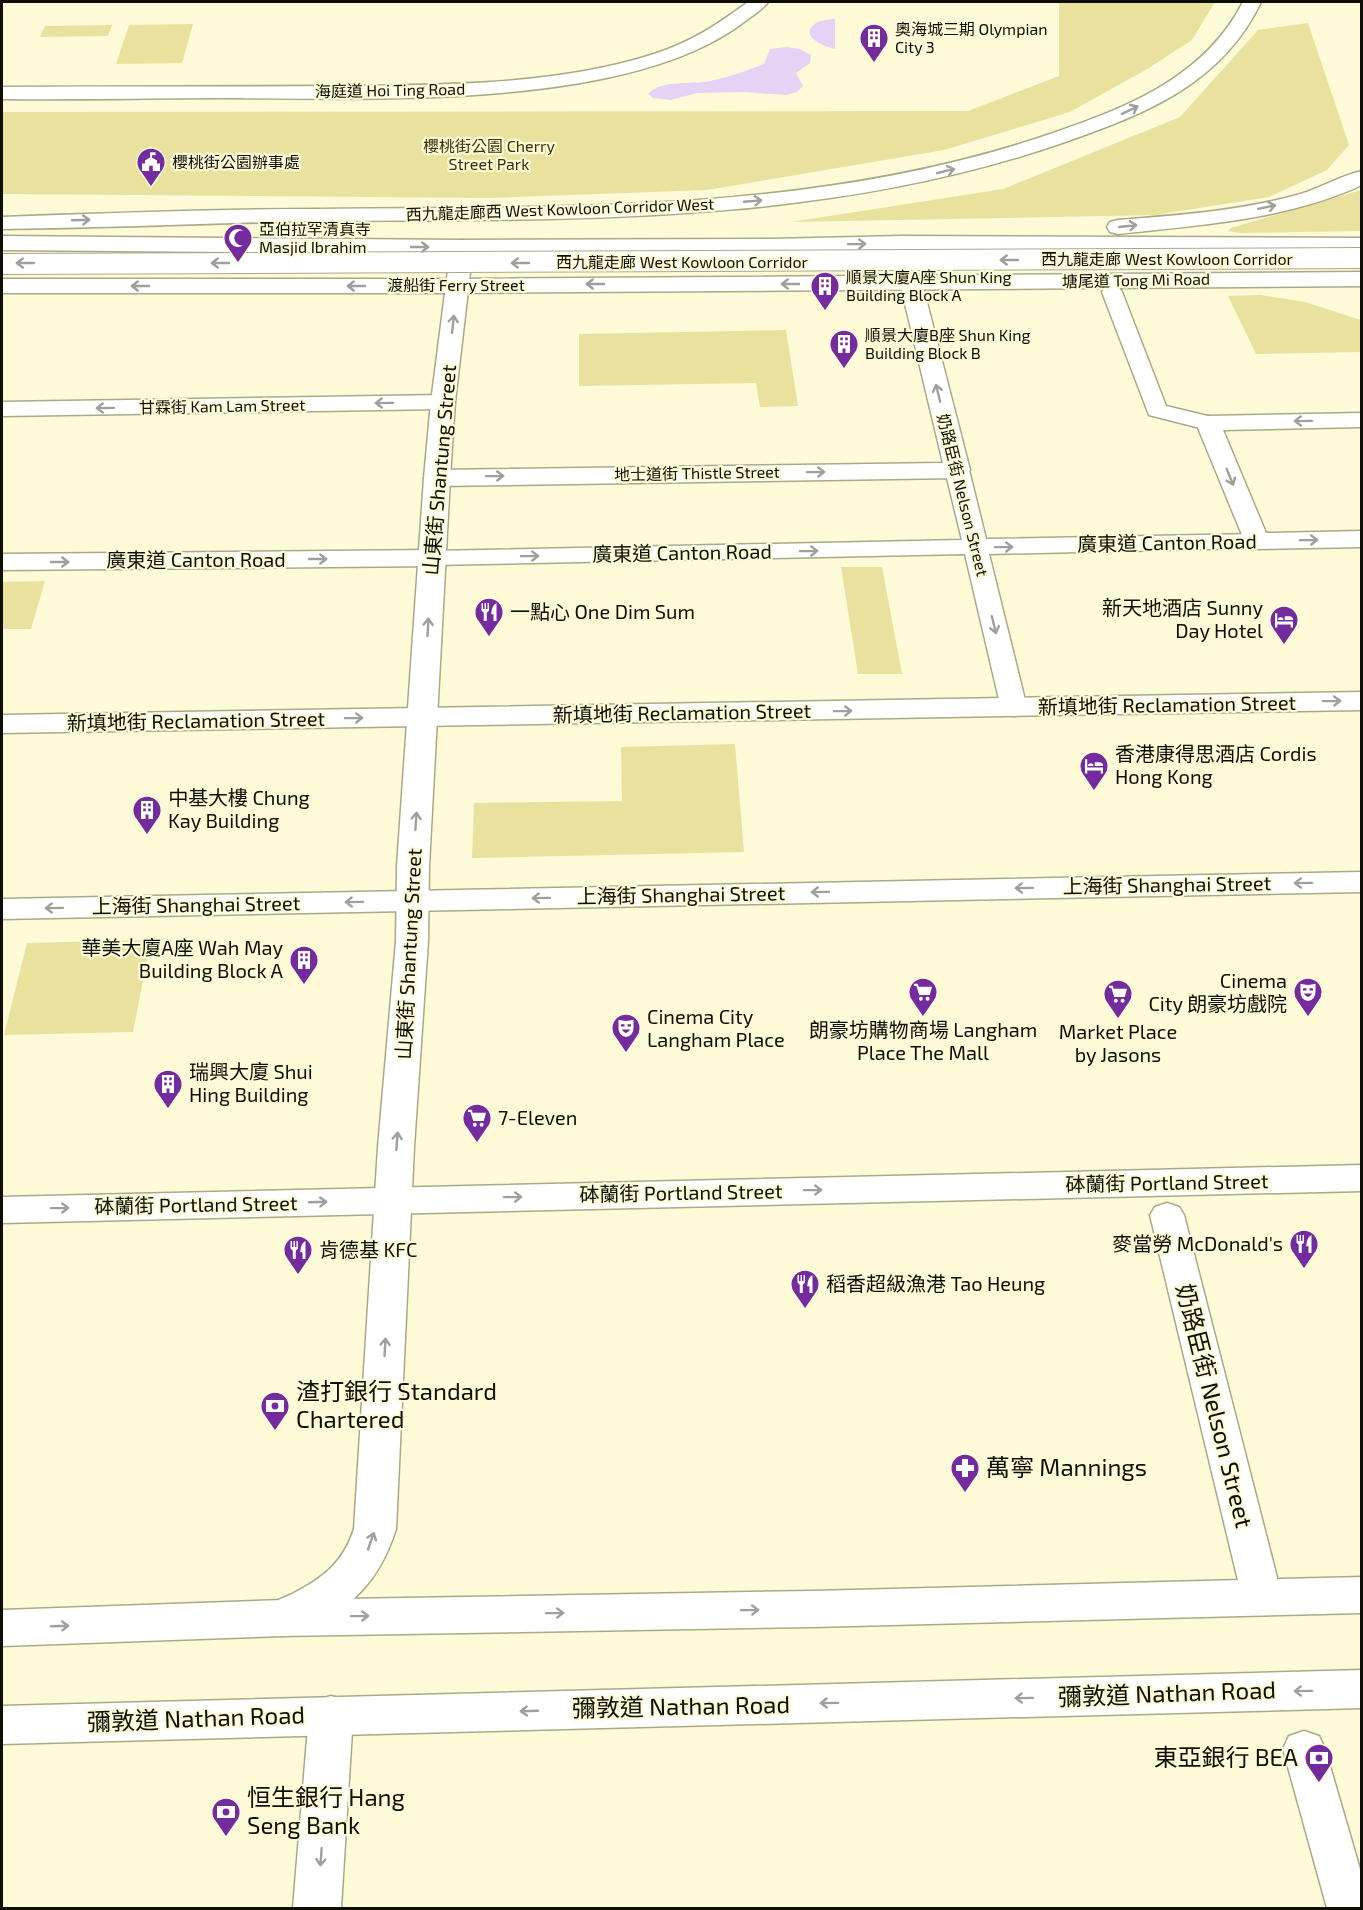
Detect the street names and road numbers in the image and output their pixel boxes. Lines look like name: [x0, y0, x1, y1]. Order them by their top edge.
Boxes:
street label: 海庭道 Hoi Ting Road: [315, 79, 465, 100]
street label: 西九龍走廊西 West Kowloon Corridor West: [405, 194, 714, 223]
street label: 西九龍走廊 West Kowloon Corridor: [1041, 249, 1293, 268]
street label: 西九龍走廊 West Kowloon Corridor: [556, 252, 808, 271]
street label: 塘尾道 Tong Mi Road: [1062, 269, 1210, 290]
street label: 渡船街 Ferry Street: [387, 275, 525, 294]
street label: 山東街 Shantung Street: [418, 363, 460, 576]
street label: 甘霖街 Kam Lam Street: [139, 395, 305, 416]
street label: 奶路臣街 Nelson Street: [934, 412, 993, 578]
street label: 地士道街 Thistle Street: [614, 462, 780, 483]
street label: 廣東道 Canton Road: [1077, 528, 1257, 556]
street label: 廣東道 Canton Road: [592, 538, 772, 566]
street label: 廣東道 Canton Road: [106, 547, 286, 571]
street label: 新填地街 Reclamation Street: [1038, 690, 1297, 718]
street label: 新填地街 Reclamation Street: [553, 698, 812, 726]
street label: 新填地街 Reclamation Street: [67, 706, 326, 734]
street label: 山東街 Shantung Street: [390, 847, 426, 1060]
street label: 上海街 Shanghai Street: [1062, 870, 1272, 898]
street label: 上海街 Shanghai Street: [576, 880, 786, 908]
street label: 上海街 Shanghai Street: [91, 890, 301, 918]
street label: 砵蘭街 Portland Street: [1065, 1168, 1269, 1196]
street label: 砵蘭街 Portland Street: [579, 1178, 783, 1206]
street label: 砵蘭街 Portland Street: [94, 1190, 298, 1218]
street label: 奶路臣街 Nelson Street: [1171, 1281, 1260, 1530]
street label: 彌敦道 Nathan Road: [1057, 1674, 1277, 1711]
street label: 彌敦道 Nathan Road: [572, 1689, 790, 1722]
street label: 彌敦道 Nathan Road: [86, 1699, 306, 1736]

